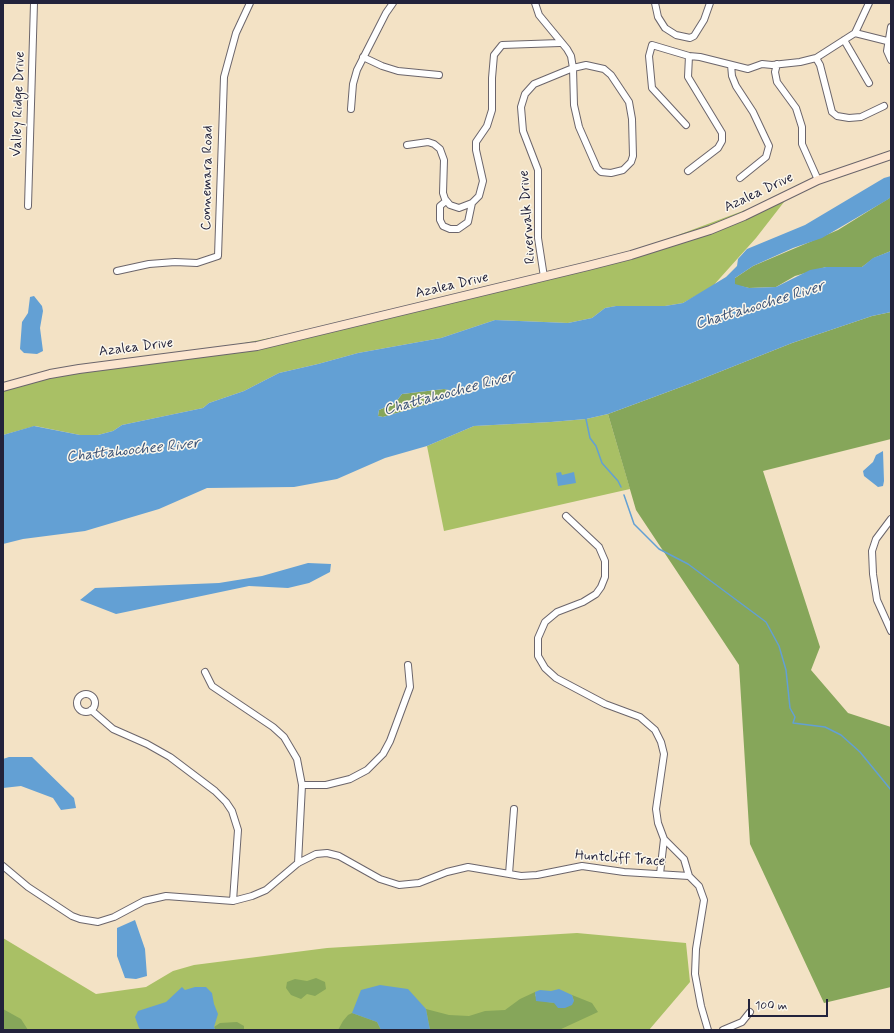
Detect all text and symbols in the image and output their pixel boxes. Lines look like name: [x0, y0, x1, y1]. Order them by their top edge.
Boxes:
street label: Valley Ridge Drive: [9, 51, 29, 157]
street label: Connemara Road: [199, 125, 217, 231]
street label: Riverwalk Drive: [516, 170, 540, 264]
street label: Azalea Drive: [722, 170, 796, 216]
street label: Azalea Drive: [414, 269, 490, 303]
water label: Chattahoochee River: [693, 278, 827, 334]
street label: Azalea Drive: [98, 335, 174, 361]
water label: Chattahoochee River: [382, 368, 516, 420]
water label: Chattahoochee River: [65, 435, 201, 467]
street label: Huntcliff Trace: [574, 847, 666, 871]
scale bar: [750, 991, 830, 1017]
text: 100 m: [755, 998, 787, 1014]

